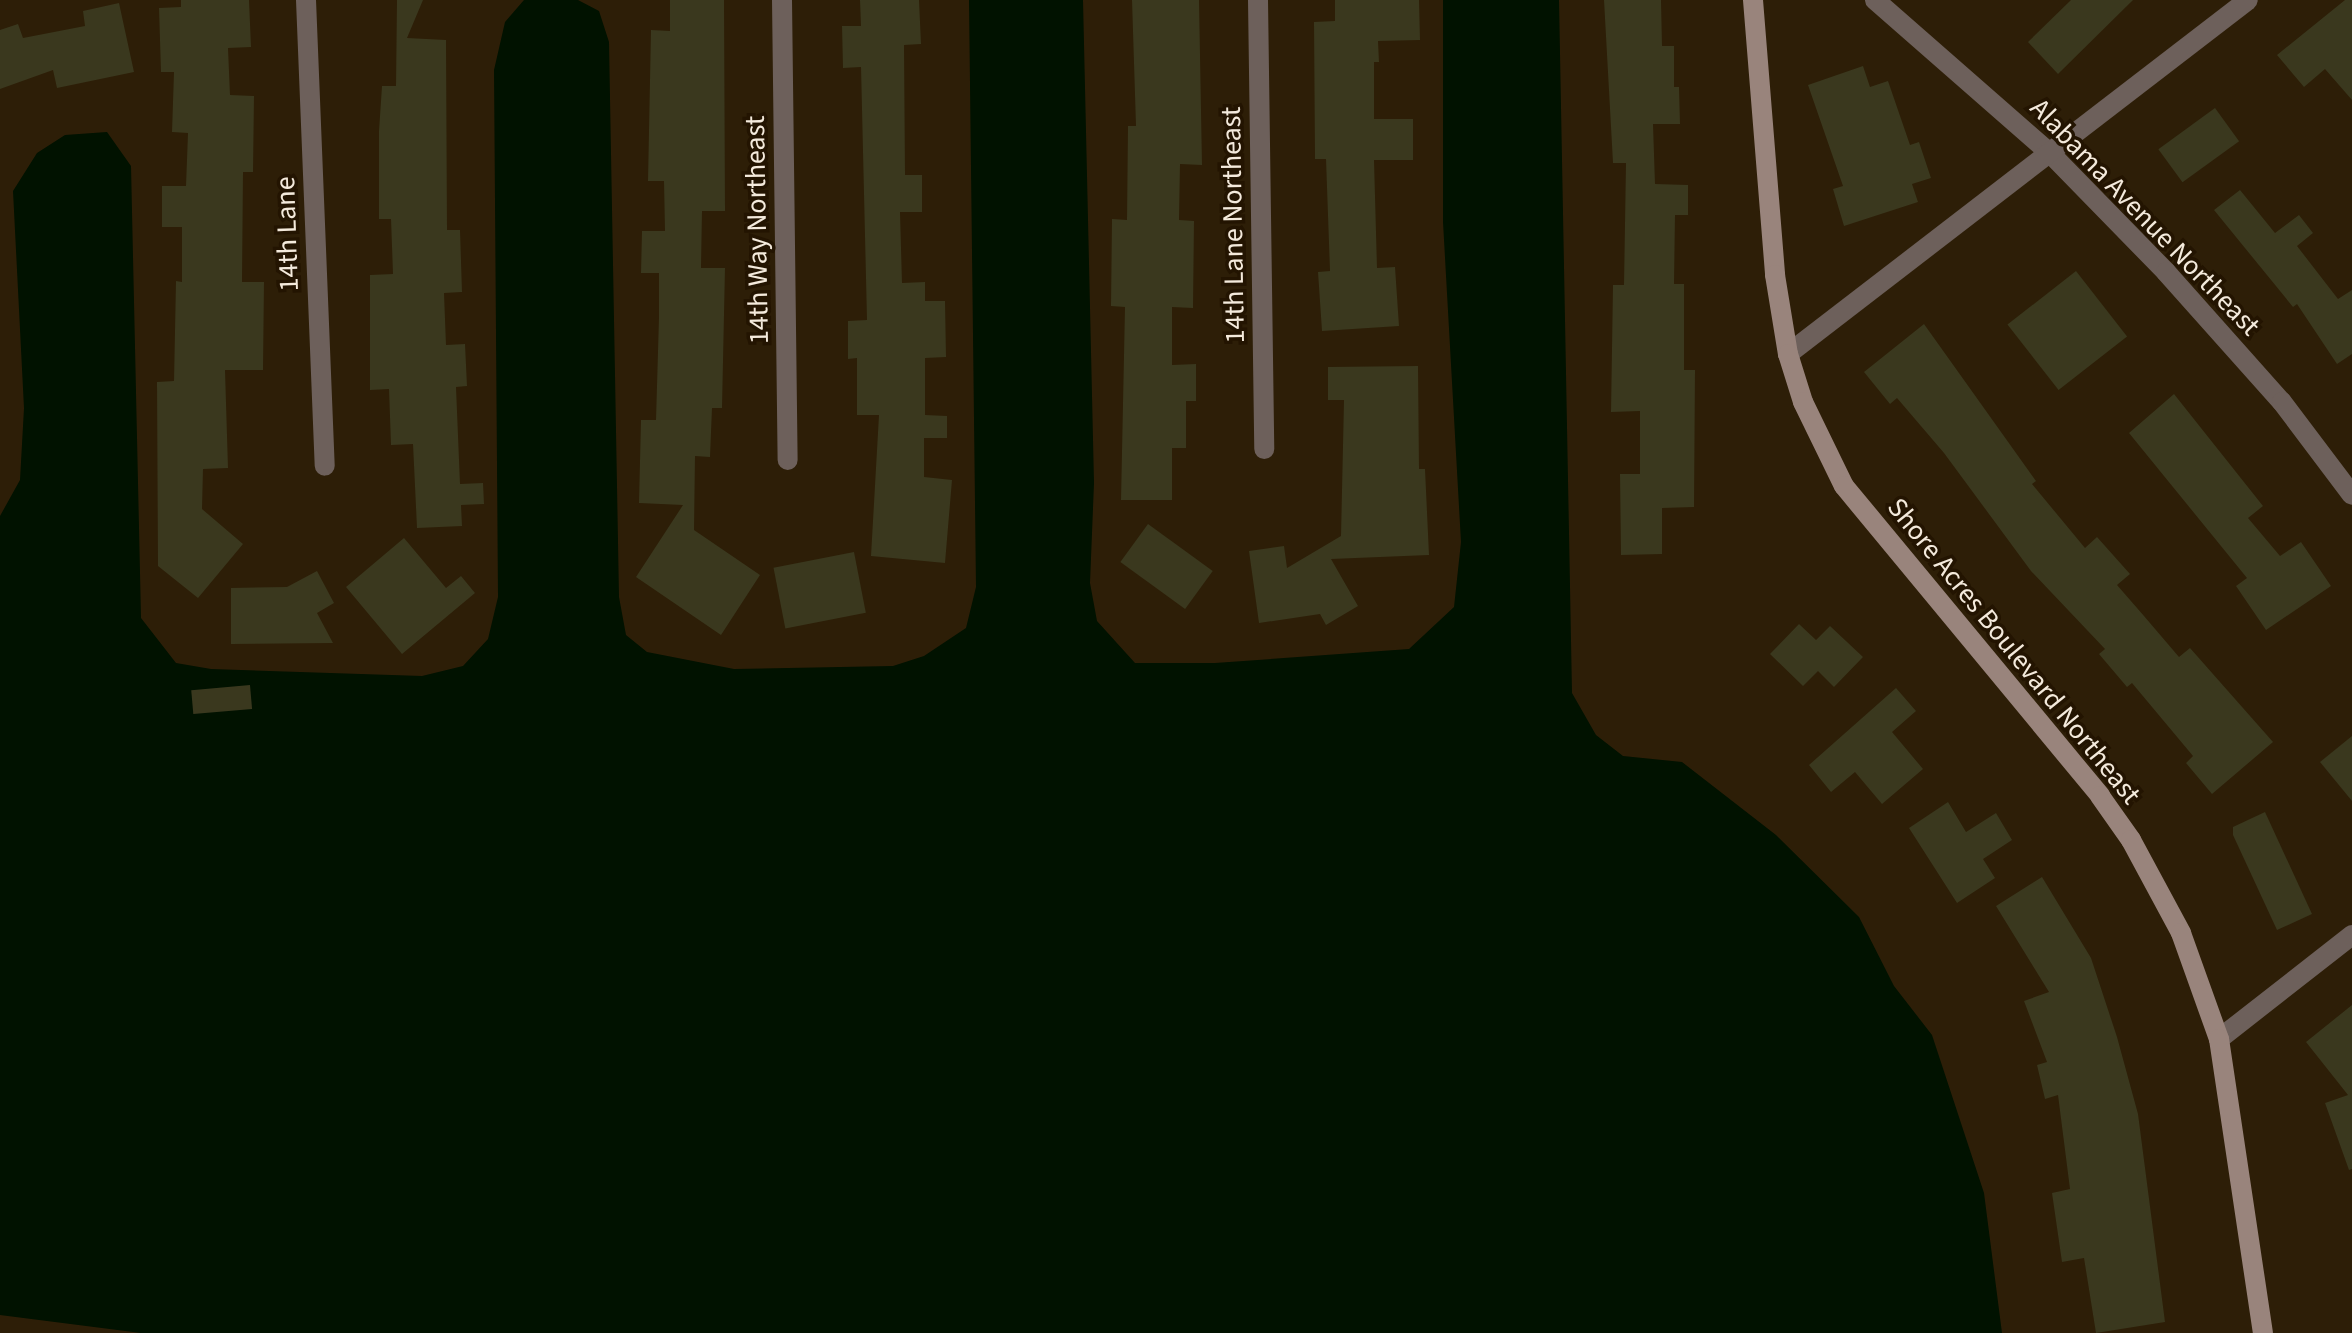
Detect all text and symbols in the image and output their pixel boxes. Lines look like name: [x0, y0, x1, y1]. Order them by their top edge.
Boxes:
street label: Alabama Avenue Northeast: [2023, 92, 2267, 342]
street label: 14th Lane Northeast: [1214, 106, 1252, 344]
street label: 14th Way Northeast: [738, 116, 776, 344]
street label: 14th Lane: [268, 176, 306, 292]
street label: Shore Acres Boulevard Northeast: [1880, 491, 2148, 811]

